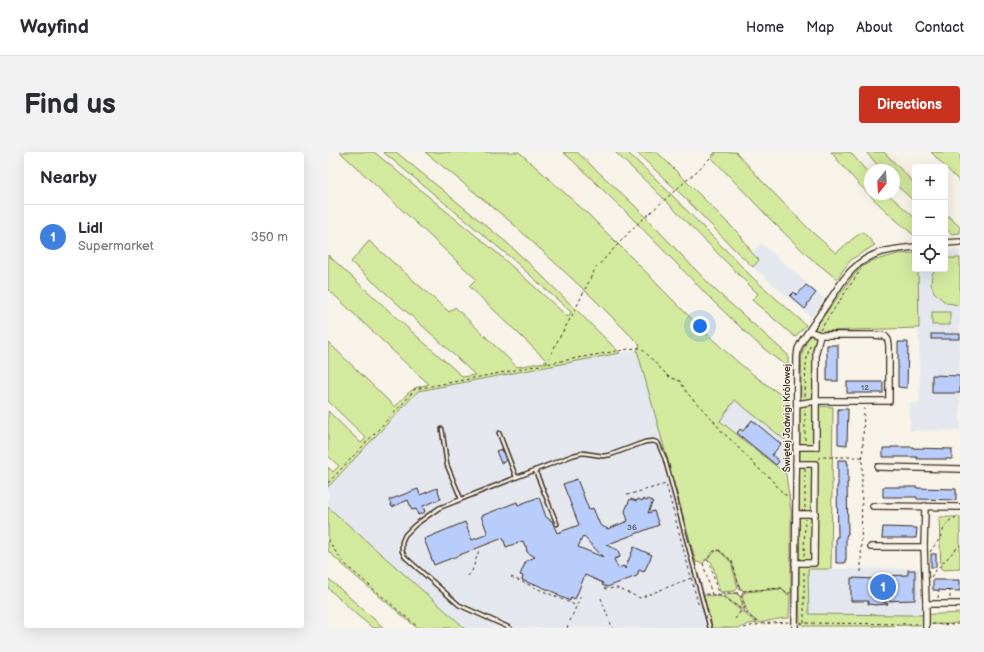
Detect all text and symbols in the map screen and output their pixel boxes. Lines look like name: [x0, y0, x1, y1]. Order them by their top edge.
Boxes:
text: Wayfind: [20, 16, 89, 39]
text: Home: [746, 19, 784, 36]
text: Map: [806, 19, 834, 36]
text: About: [856, 19, 893, 36]
text: Contact: [915, 19, 964, 36]
button: Directions: [859, 86, 960, 123]
text: Find us: [24, 88, 116, 121]
north arrow: [864, 164, 900, 200]
map controls: [912, 164, 948, 272]
button: +: [912, 164, 948, 200]
text: Nearby: [40, 168, 97, 188]
button: −: [912, 200, 948, 236]
text: Lidl: [78, 219, 103, 238]
text: 1: [50, 229, 56, 245]
text: 350 m: [251, 229, 288, 245]
button: locate: [912, 236, 948, 272]
text: Supermarket: [78, 238, 154, 254]
your location: [690, 316, 710, 336]
street label: Świętej Jadwigi Królowej: [781, 364, 793, 472]
house number: 12: [861, 383, 869, 392]
house number: 36: [627, 523, 637, 532]
pin: 1: [870, 572, 896, 602]

